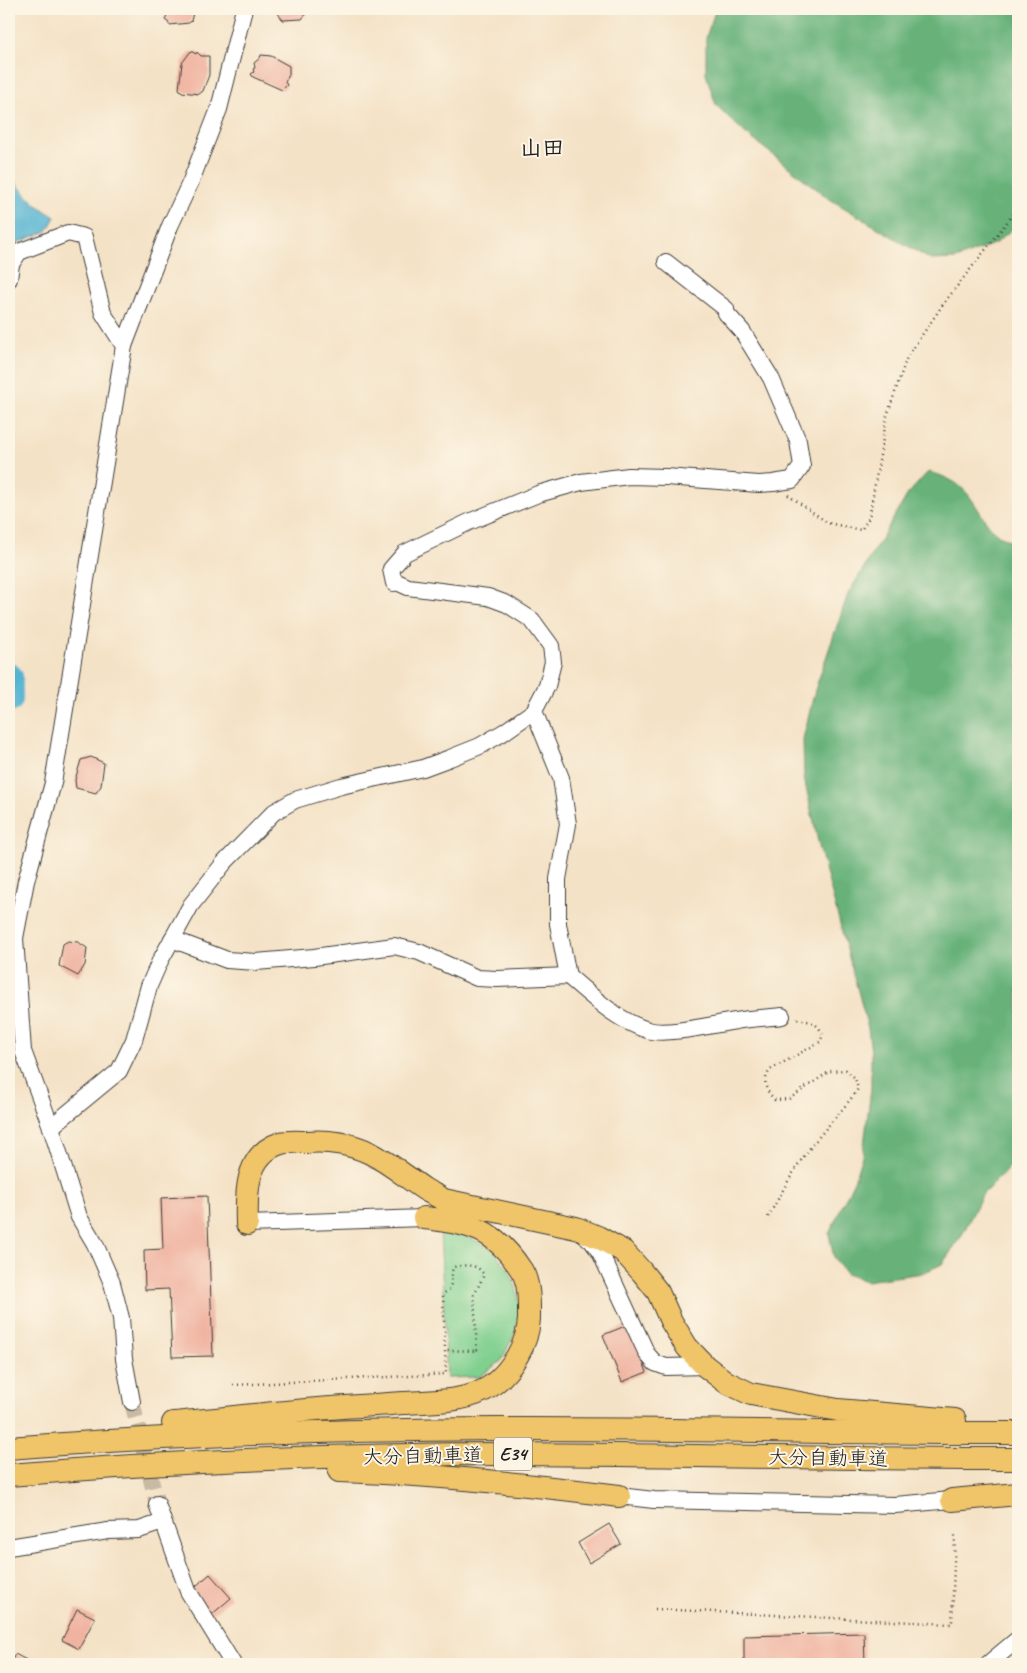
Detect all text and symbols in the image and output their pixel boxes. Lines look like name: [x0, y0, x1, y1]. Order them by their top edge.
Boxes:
district label: 山田: [520, 134, 564, 162]
road number: E34: [494, 1438, 532, 1470]
street label: 大分自動車道: [363, 1442, 483, 1470]
street label: 大分自動車道: [768, 1444, 888, 1472]

